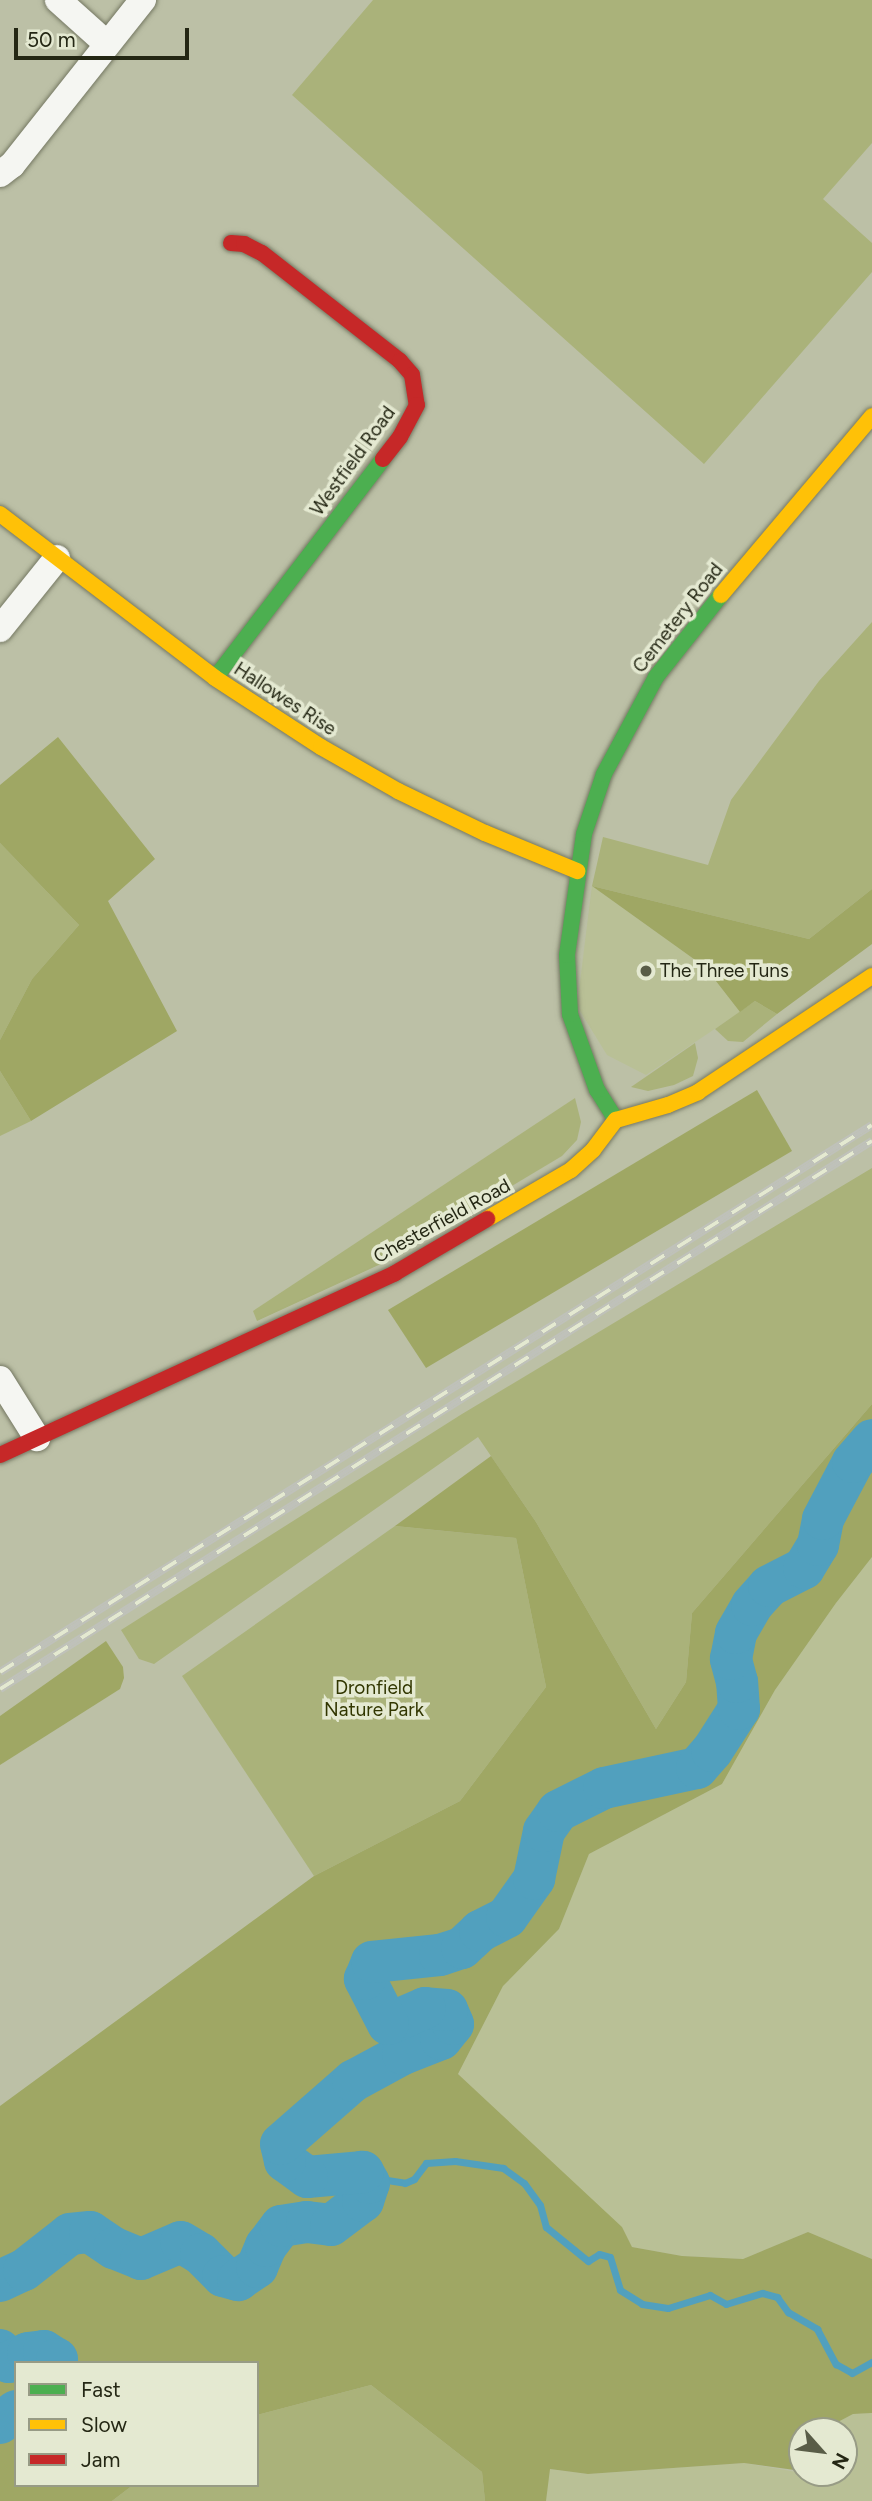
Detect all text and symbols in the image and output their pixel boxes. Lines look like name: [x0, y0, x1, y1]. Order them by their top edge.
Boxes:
scale bar: [18, 14, 192, 58]
text: 50 m: [27, 27, 76, 52]
street label: Westfield Road: [306, 402, 400, 520]
street label: Cemetery Road: [628, 559, 728, 677]
street label: Hallowes Rise: [230, 658, 340, 740]
place label: The Three Tuns: [660, 960, 789, 982]
marker: The Three Tuns: [638, 963, 654, 979]
street label: Chesterfield Road: [370, 1174, 514, 1268]
park label: Dronfield Nature Park: [324, 1677, 424, 1721]
legend: [14, 2361, 259, 2487]
text: Fast: [81, 2377, 121, 2402]
text: Slow: [81, 2412, 127, 2437]
north arrow: [788, 2417, 858, 2487]
text: Jam: [81, 2447, 120, 2472]
text: N: [827, 2449, 854, 2473]

